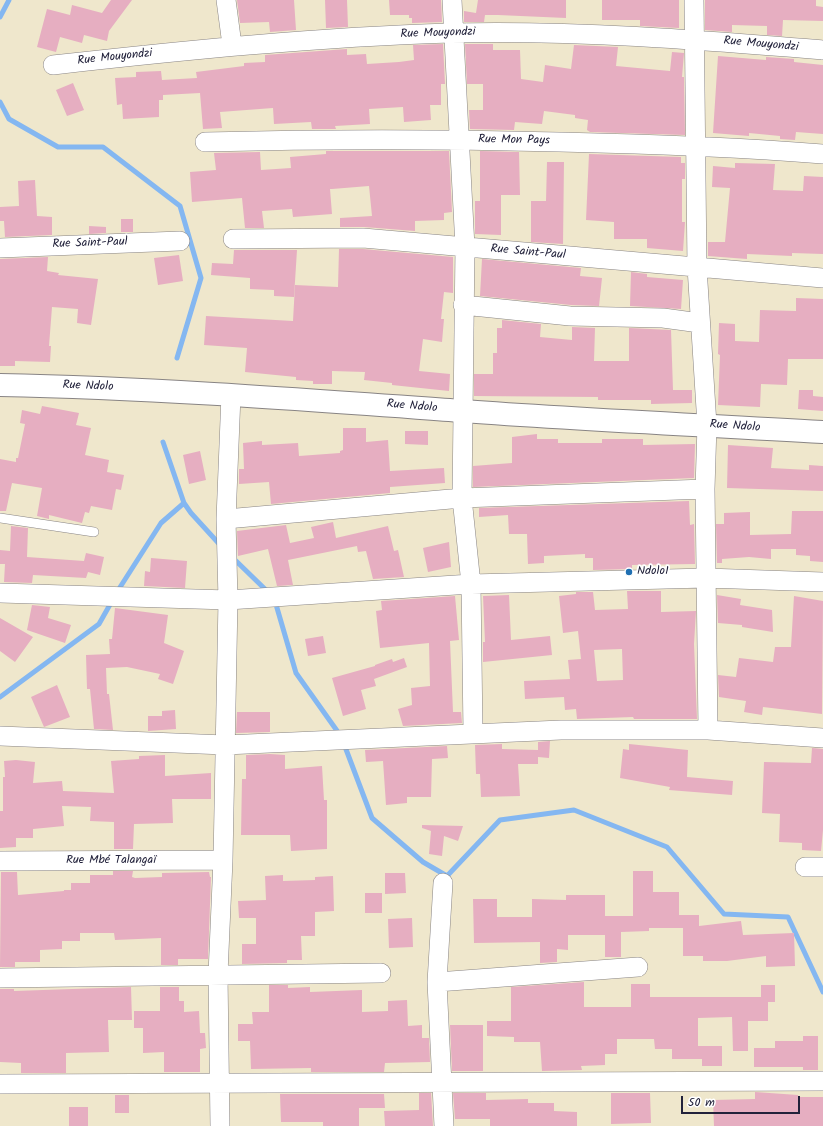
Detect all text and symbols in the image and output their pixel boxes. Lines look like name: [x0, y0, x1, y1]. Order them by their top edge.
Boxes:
street label: Rue Mouyondzi: [400, 25, 476, 43]
street label: Rue Mouyondzi: [723, 35, 799, 55]
street label: Rue Mouyondzi: [77, 47, 153, 69]
street label: Rue Mon Pays: [478, 133, 550, 149]
street label: Rue Saint-Paul: [52, 235, 128, 253]
street label: Rue Saint-Paul: [490, 243, 566, 263]
street label: Rue Ndolo: [62, 379, 114, 395]
street label: Rue Ndolo: [386, 398, 438, 416]
street label: Rue Ndolo: [709, 418, 761, 436]
place label: Ndolo1: [637, 565, 669, 579]
marker: Ndolo1: [624, 567, 634, 577]
street label: Rue Mbé Talangaï: [66, 854, 156, 868]
scale bar: [683, 1088, 802, 1114]
text: 50 m: [688, 1093, 715, 1112]

